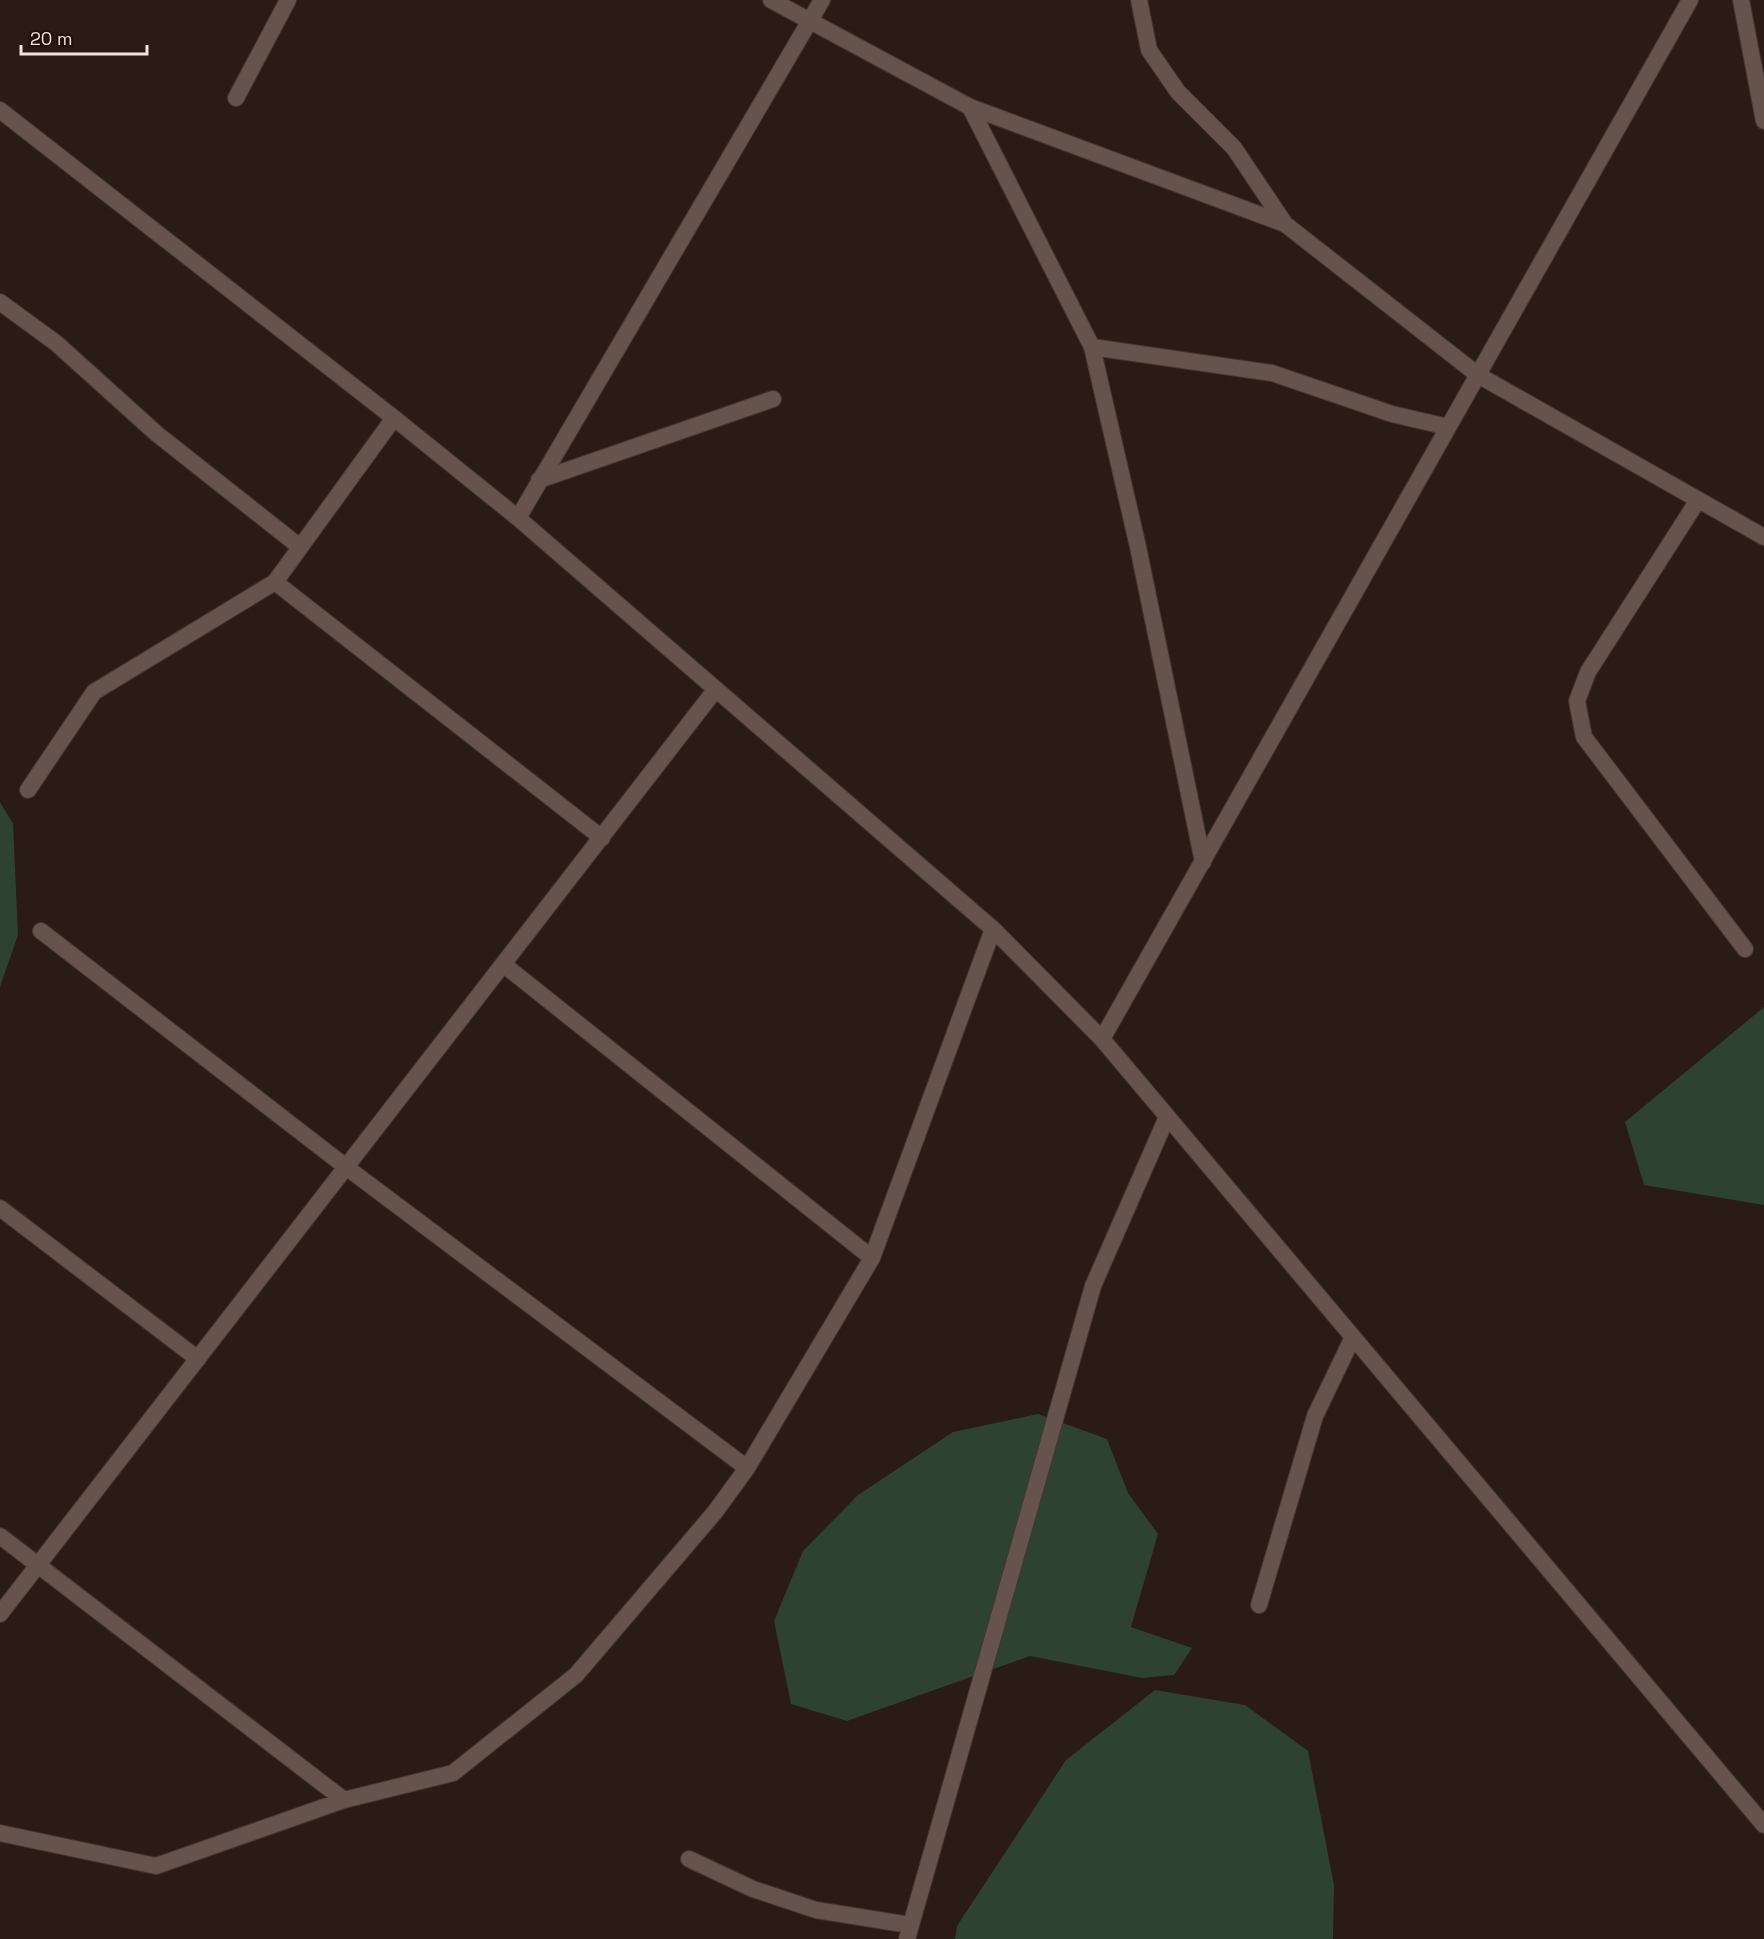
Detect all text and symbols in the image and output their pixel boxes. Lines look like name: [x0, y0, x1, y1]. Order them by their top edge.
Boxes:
scale bar: [21, 18, 147, 56]
text: 20 m: [30, 27, 73, 50]

